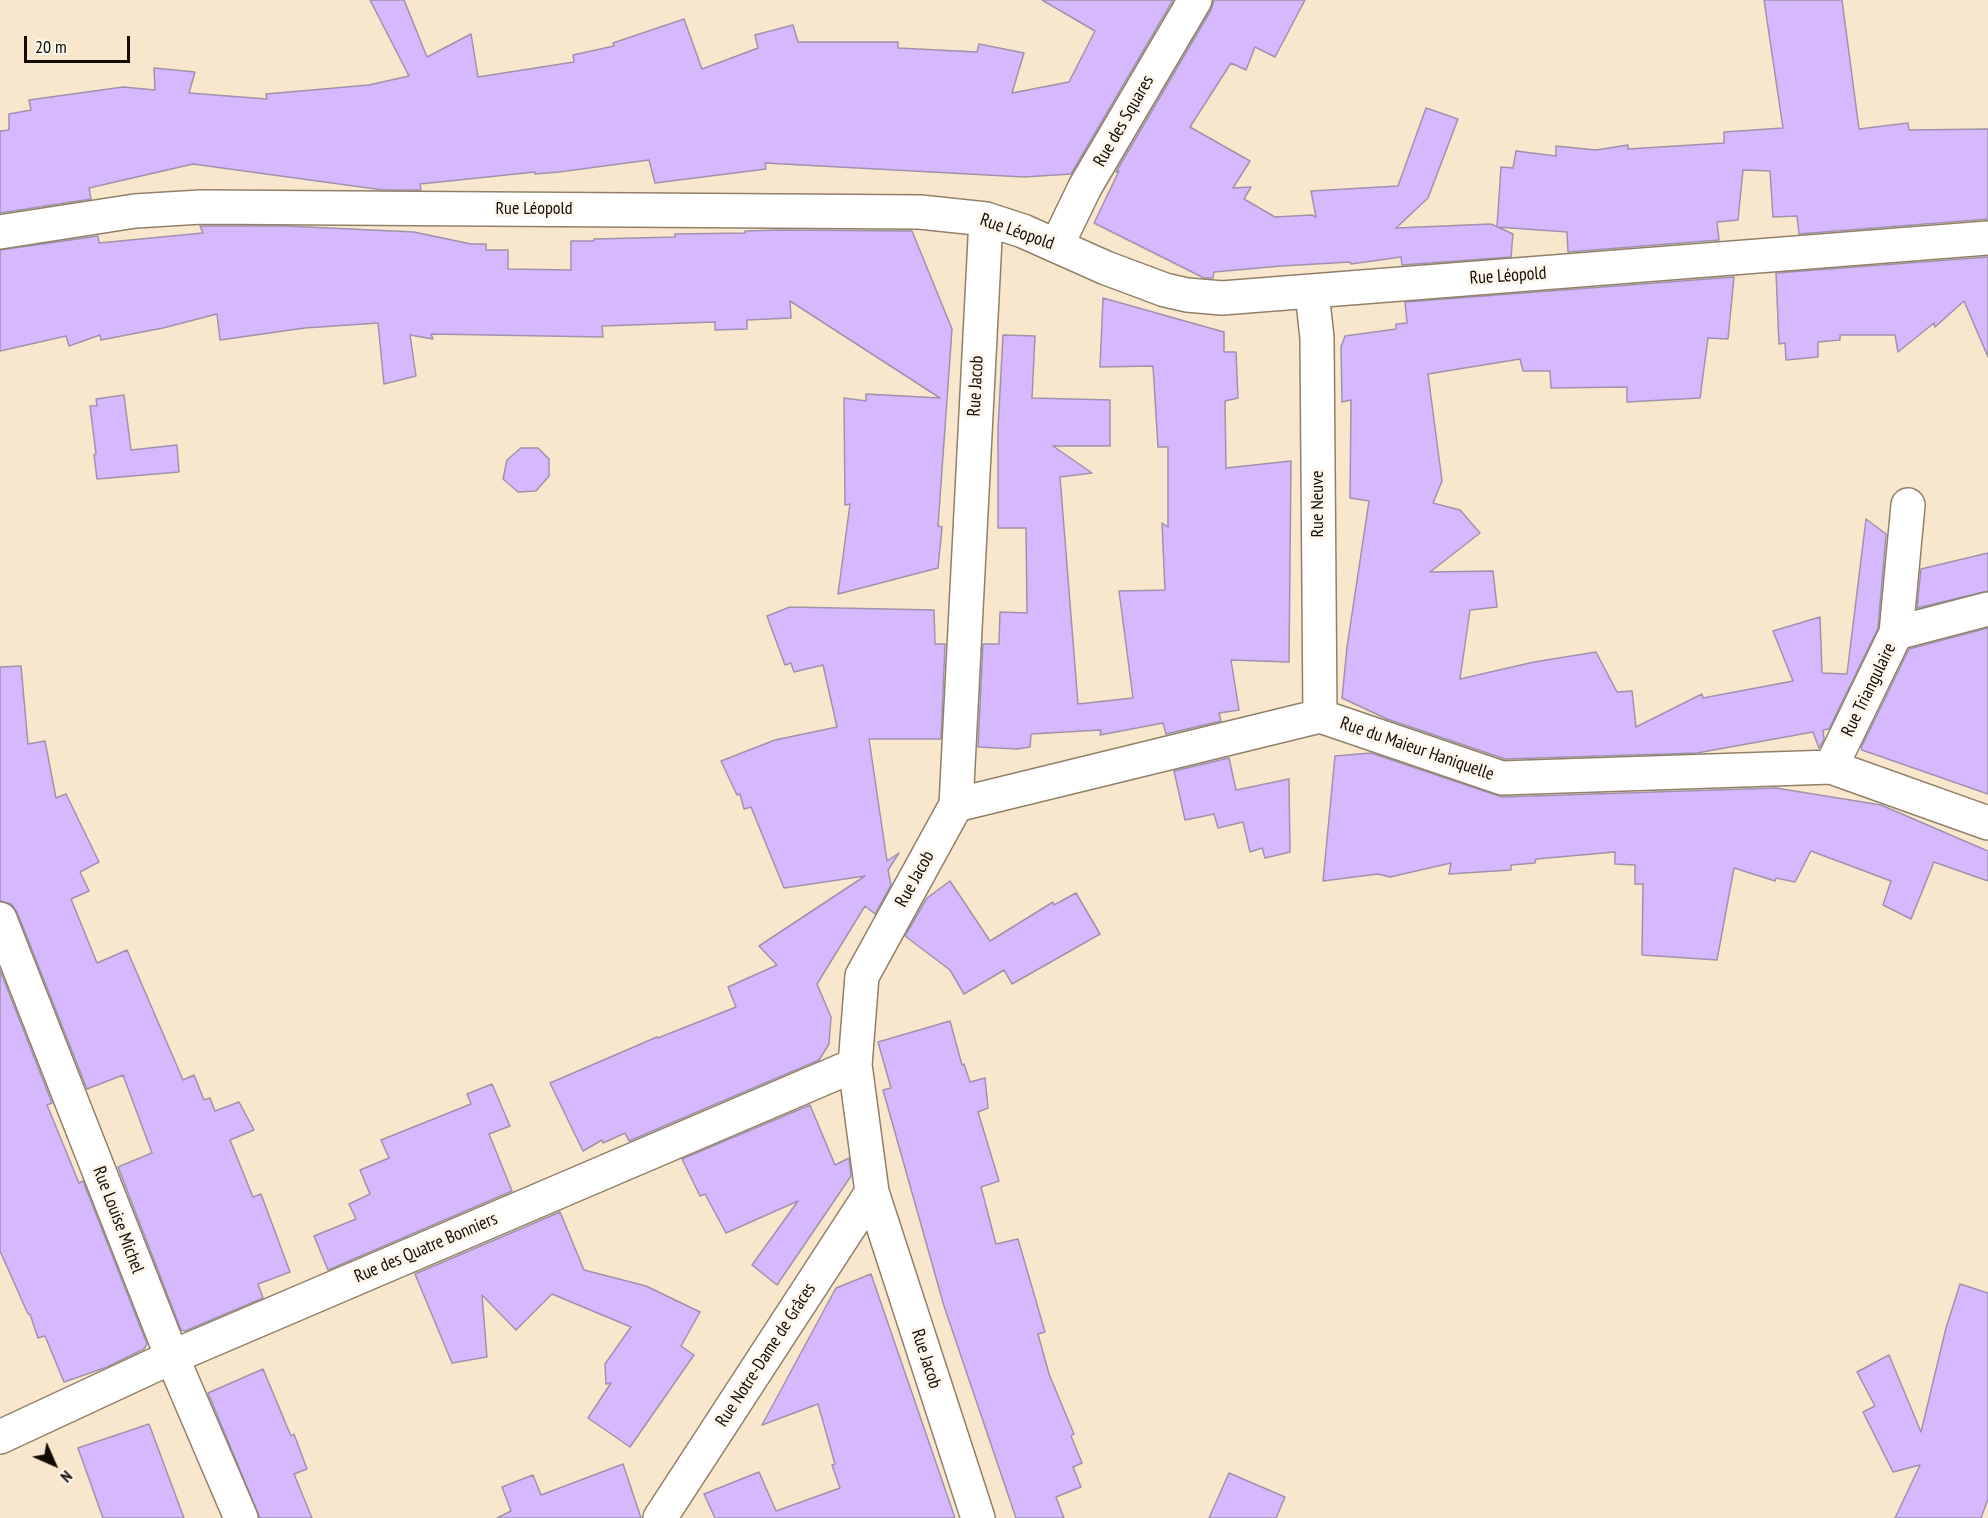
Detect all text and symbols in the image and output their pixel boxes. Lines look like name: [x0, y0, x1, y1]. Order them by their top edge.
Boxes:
scale bar: [27, 24, 134, 62]
text: 20 m: [35, 35, 67, 58]
street label: Rue des Squares: [1089, 72, 1159, 170]
street label: Rue Léopold: [495, 198, 573, 220]
street label: Rue Léopold: [977, 209, 1057, 255]
street label: Rue Léopold: [1469, 263, 1547, 289]
street label: Rue Jacob: [964, 355, 988, 417]
street label: Rue Neuve: [1307, 470, 1329, 538]
street label: Rue Triangulaire: [1837, 640, 1901, 740]
street label: Rue du Maieur Haniquelle: [1337, 713, 1497, 785]
street label: Rue Jacob: [891, 847, 939, 911]
street label: Rue Louise Michel: [88, 1164, 148, 1276]
street label: Rue des Quatre Bonniers: [351, 1208, 501, 1288]
street label: Rue Notre-Dame de Grâces: [711, 1279, 821, 1431]
street label: Rue Jacob: [906, 1327, 946, 1391]
north arrow: [24, 1434, 84, 1494]
text: N: [57, 1467, 77, 1487]

